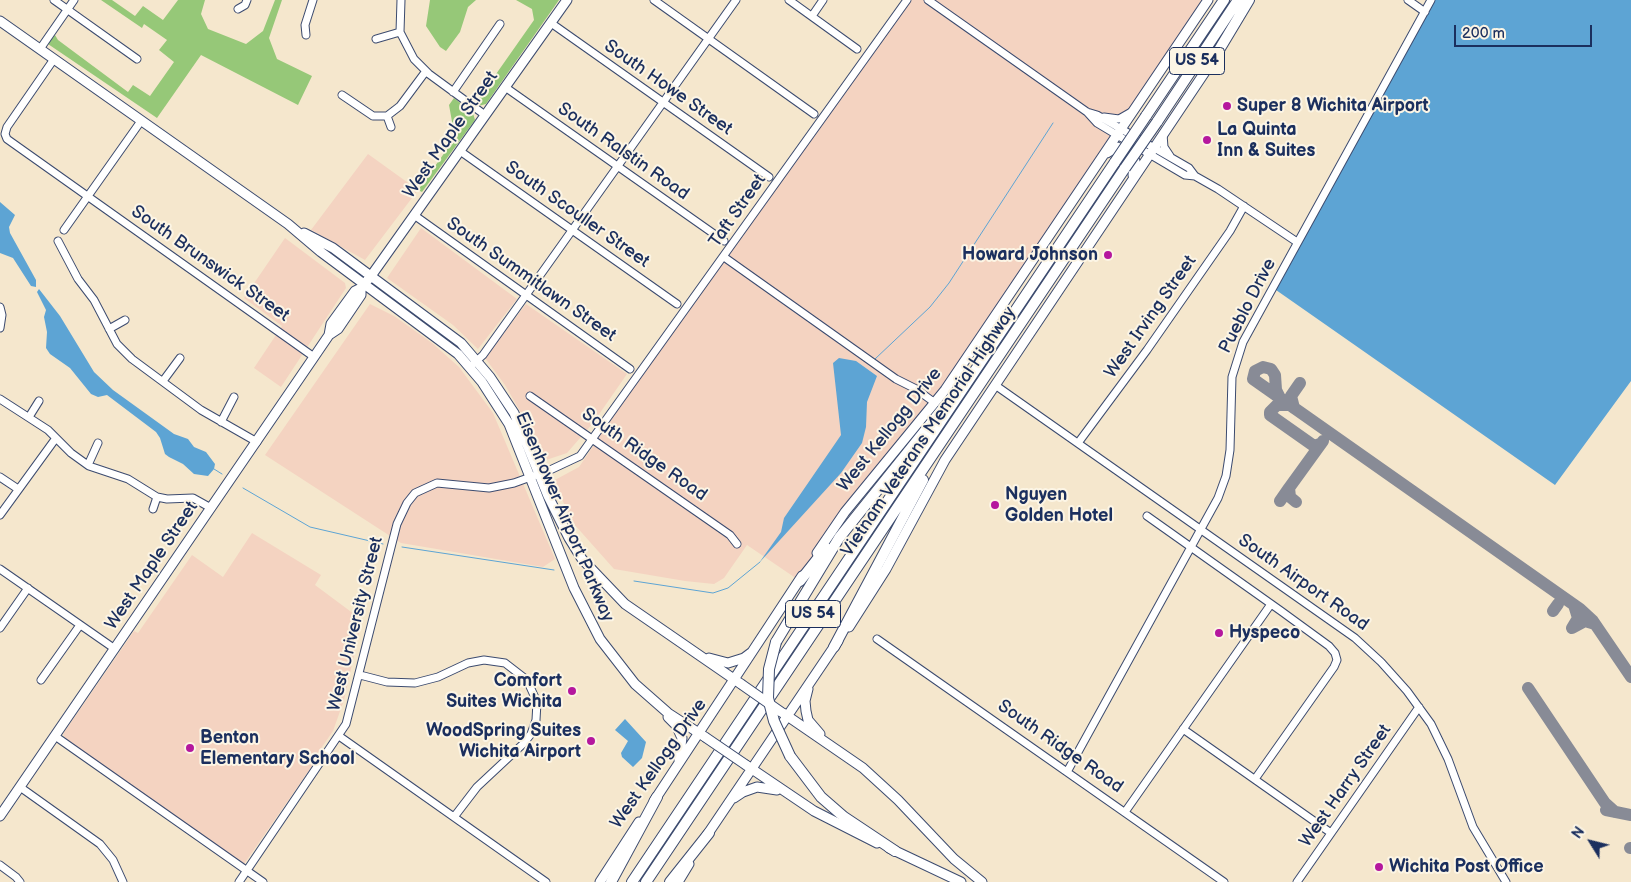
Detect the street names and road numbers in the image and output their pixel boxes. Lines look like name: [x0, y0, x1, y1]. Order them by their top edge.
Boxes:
street label: South Howe Street: [600, 36, 736, 140]
road number: US 54: [1170, 48, 1224, 74]
street label: West Maple Street: [399, 67, 503, 203]
street label: South Ralstin Road: [553, 99, 693, 205]
street label: South Scouller Street: [501, 157, 653, 273]
street label: Taft Street: [705, 170, 771, 252]
street label: South Brunswick Street: [127, 201, 293, 327]
street label: South Summitlawn Street: [442, 213, 620, 347]
street label: West Irving Street: [1101, 251, 1201, 383]
street label: Pueblo Drive: [1215, 255, 1281, 357]
street label: Vietnam Veterans Memorial Highway: [837, 303, 1021, 561]
street label: West Kellogg Drive: [833, 364, 947, 496]
street label: South Ridge Road: [577, 404, 711, 506]
street label: Eisenhower Airport Parkway: [510, 409, 618, 625]
street label: West Maple Street: [101, 498, 203, 634]
street label: South Airport Road: [1234, 530, 1372, 636]
street label: West University Street: [324, 535, 388, 713]
road number: US 54: [786, 600, 840, 628]
street label: West Kellogg Drive: [606, 695, 712, 833]
street label: South Ridge Road: [993, 696, 1127, 798]
street label: West Harry Street: [1296, 720, 1396, 852]

